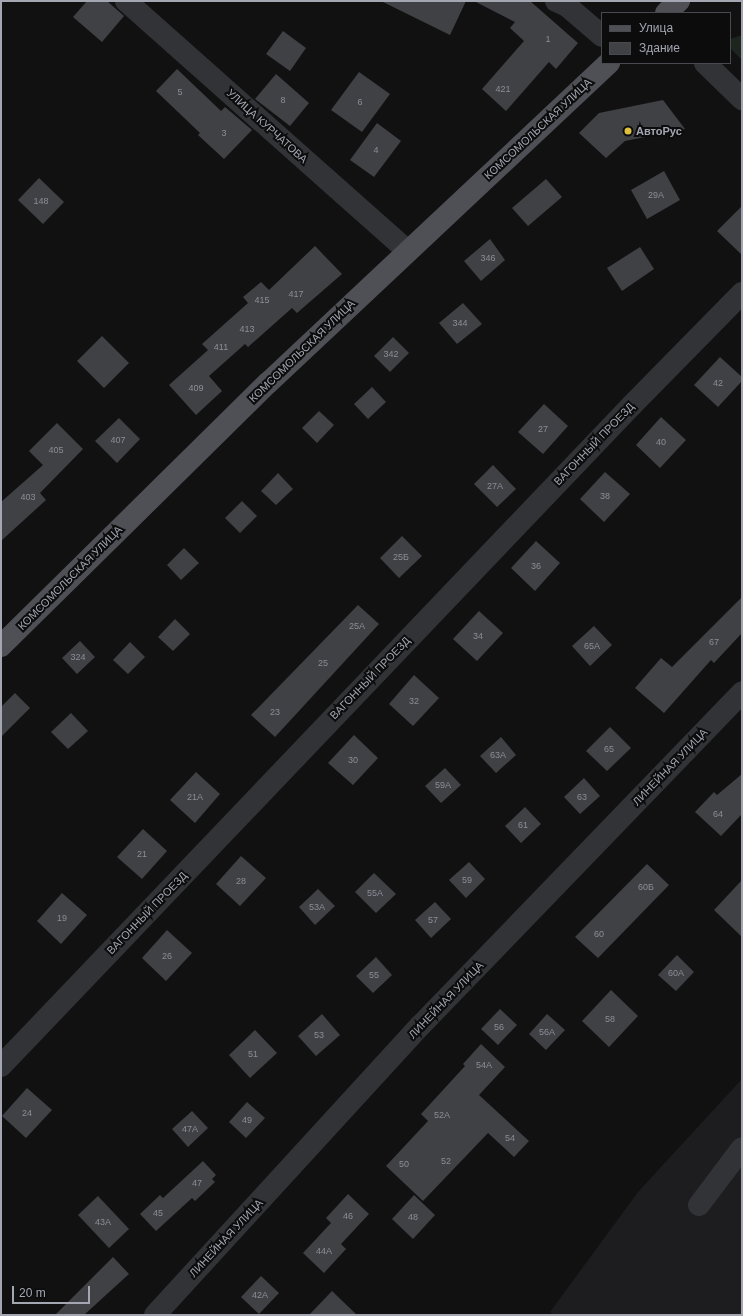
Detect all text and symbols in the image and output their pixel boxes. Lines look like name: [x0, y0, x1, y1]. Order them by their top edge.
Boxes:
legend: [601, 12, 731, 64]
text: Улица: [639, 21, 673, 35]
house number: 1: [545, 34, 551, 44]
text: Здание: [639, 41, 680, 55]
street label: КОМСОМОЛЬСКАЯ УЛИЦА: [482, 76, 594, 182]
house number: 421: [495, 84, 511, 94]
street label: УЛИЦА КУРЧАТОВА: [224, 86, 310, 166]
house number: 5: [177, 87, 183, 97]
house number: 8: [280, 95, 286, 105]
house number: 6: [357, 97, 363, 107]
place label: АвтоРус: [636, 124, 682, 138]
marker: АвтоРус: [623, 126, 633, 136]
house number: 3: [221, 128, 227, 138]
house number: 4: [373, 145, 379, 155]
house number: 29А: [648, 190, 664, 200]
house number: 148: [33, 196, 49, 206]
house number: 346: [480, 253, 496, 263]
house number: 417: [288, 289, 304, 299]
house number: 415: [254, 295, 270, 305]
street label: КОМСОМОЛЬСКАЯ УЛИЦА: [246, 297, 358, 405]
house number: 344: [452, 318, 468, 328]
house number: 413: [239, 324, 255, 334]
house number: 411: [214, 342, 228, 352]
house number: 342: [383, 349, 399, 359]
house number: 42: [713, 378, 723, 388]
house number: 409: [188, 383, 204, 393]
street label: ВАГОННЫЙ ПРОЕЗД: [551, 400, 637, 488]
house number: 27: [538, 424, 548, 434]
house number: 407: [110, 435, 126, 445]
house number: 40: [656, 437, 666, 447]
house number: 405: [48, 445, 64, 455]
house number: 27А: [487, 481, 503, 491]
house number: 38: [600, 491, 610, 501]
house number: 403: [20, 492, 36, 502]
street label: КОМСОМОЛЬСКАЯ УЛИЦА: [15, 523, 125, 633]
house number: 25Б: [393, 552, 409, 562]
house number: 36: [531, 561, 541, 571]
house number: 25А: [349, 621, 365, 631]
house number: 34: [473, 631, 483, 641]
street label: ВАГОННЫЙ ПРОЕЗД: [327, 634, 413, 722]
house number: 67: [709, 637, 719, 647]
house number: 65А: [584, 641, 600, 651]
house number: 324: [70, 652, 86, 662]
house number: 25: [318, 658, 328, 668]
house number: 32: [409, 696, 419, 706]
house number: 23: [270, 707, 280, 717]
street label: ЛИНЕЙНАЯ УЛИЦА: [630, 726, 710, 808]
house number: 65: [604, 744, 614, 754]
house number: 63А: [490, 750, 506, 760]
house number: 30: [348, 755, 358, 765]
house number: 59А: [435, 780, 451, 790]
house number: 21А: [187, 792, 203, 802]
house number: 63: [577, 792, 587, 802]
house number: 64: [713, 809, 723, 819]
house number: 61: [518, 820, 528, 830]
house number: 21: [137, 849, 147, 859]
street label: ВАГОННЫЙ ПРОЕЗД: [104, 869, 190, 957]
house number: 59: [462, 875, 472, 885]
house number: 28: [236, 876, 246, 886]
house number: 60Б: [638, 882, 654, 892]
house number: 55А: [367, 888, 383, 898]
house number: 53А: [309, 902, 325, 912]
house number: 19: [57, 913, 67, 923]
house number: 57: [428, 915, 438, 925]
house number: 60: [594, 929, 604, 939]
house number: 26: [162, 951, 172, 961]
street label: ЛИНЕЙНАЯ УЛИЦА: [406, 959, 486, 1041]
house number: 60А: [668, 968, 684, 978]
house number: 55: [369, 970, 379, 980]
house number: 58: [605, 1014, 615, 1024]
house number: 56: [494, 1022, 504, 1032]
house number: 56А: [539, 1027, 555, 1037]
house number: 53: [314, 1030, 324, 1040]
house number: 51: [248, 1049, 258, 1059]
house number: 54А: [476, 1060, 492, 1070]
house number: 24: [22, 1108, 32, 1118]
house number: 52А: [434, 1110, 450, 1120]
house number: 49: [242, 1115, 252, 1125]
house number: 47А: [182, 1124, 198, 1134]
house number: 54: [505, 1133, 515, 1143]
house number: 52: [441, 1156, 451, 1166]
house number: 50: [399, 1159, 409, 1169]
house number: 47: [192, 1178, 202, 1188]
street label: ЛИНЕЙНАЯ УЛИЦА: [186, 1196, 266, 1280]
house number: 45: [153, 1208, 163, 1218]
house number: 46: [343, 1211, 353, 1221]
house number: 48: [408, 1212, 418, 1222]
house number: 43А: [95, 1217, 111, 1227]
house number: 44А: [316, 1246, 332, 1256]
scale bar: [14, 1278, 92, 1304]
text: 20 m: [19, 1286, 46, 1300]
house number: 42А: [252, 1290, 268, 1300]

